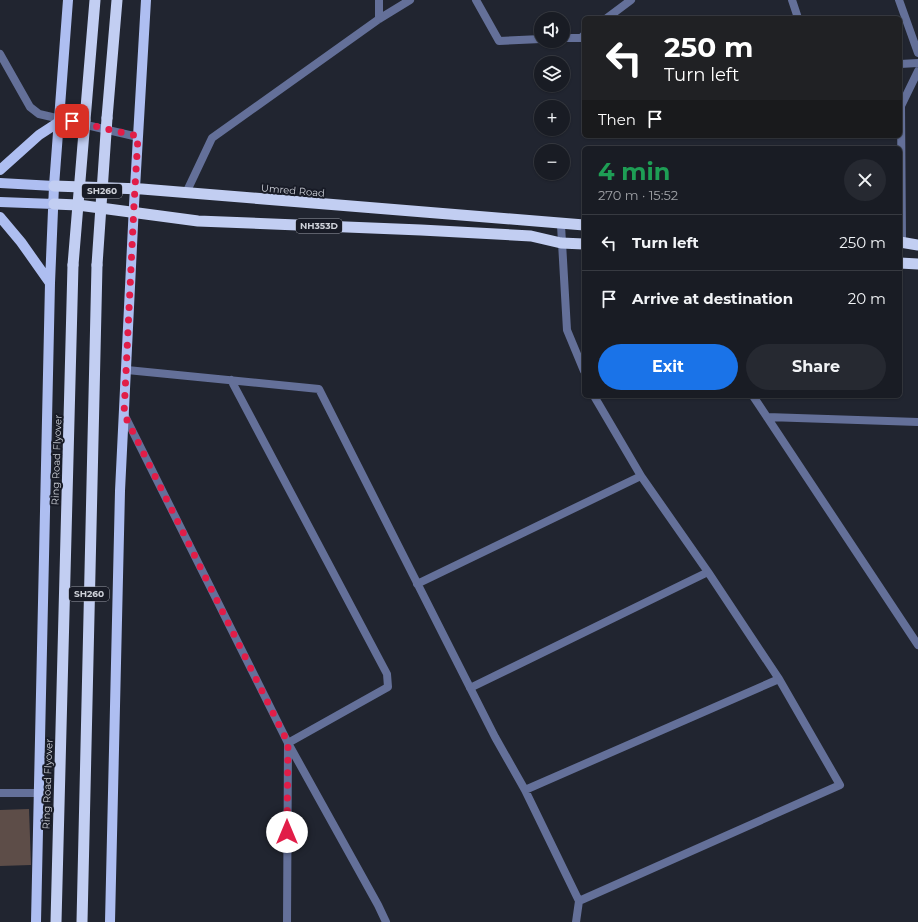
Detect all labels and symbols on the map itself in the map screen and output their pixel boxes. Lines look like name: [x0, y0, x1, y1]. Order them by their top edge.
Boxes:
pin: [55, 104, 89, 138]
street label: Umred Road: [261, 181, 325, 200]
road number: SH260: [82, 184, 122, 198]
road number: NH353D: [296, 219, 342, 233]
street label: Ring Road Flyover: [48, 415, 65, 506]
road number: SH260: [69, 587, 109, 601]
street label: Ring Road Flyover: [39, 739, 56, 830]
position arrow: [266, 811, 308, 853]

